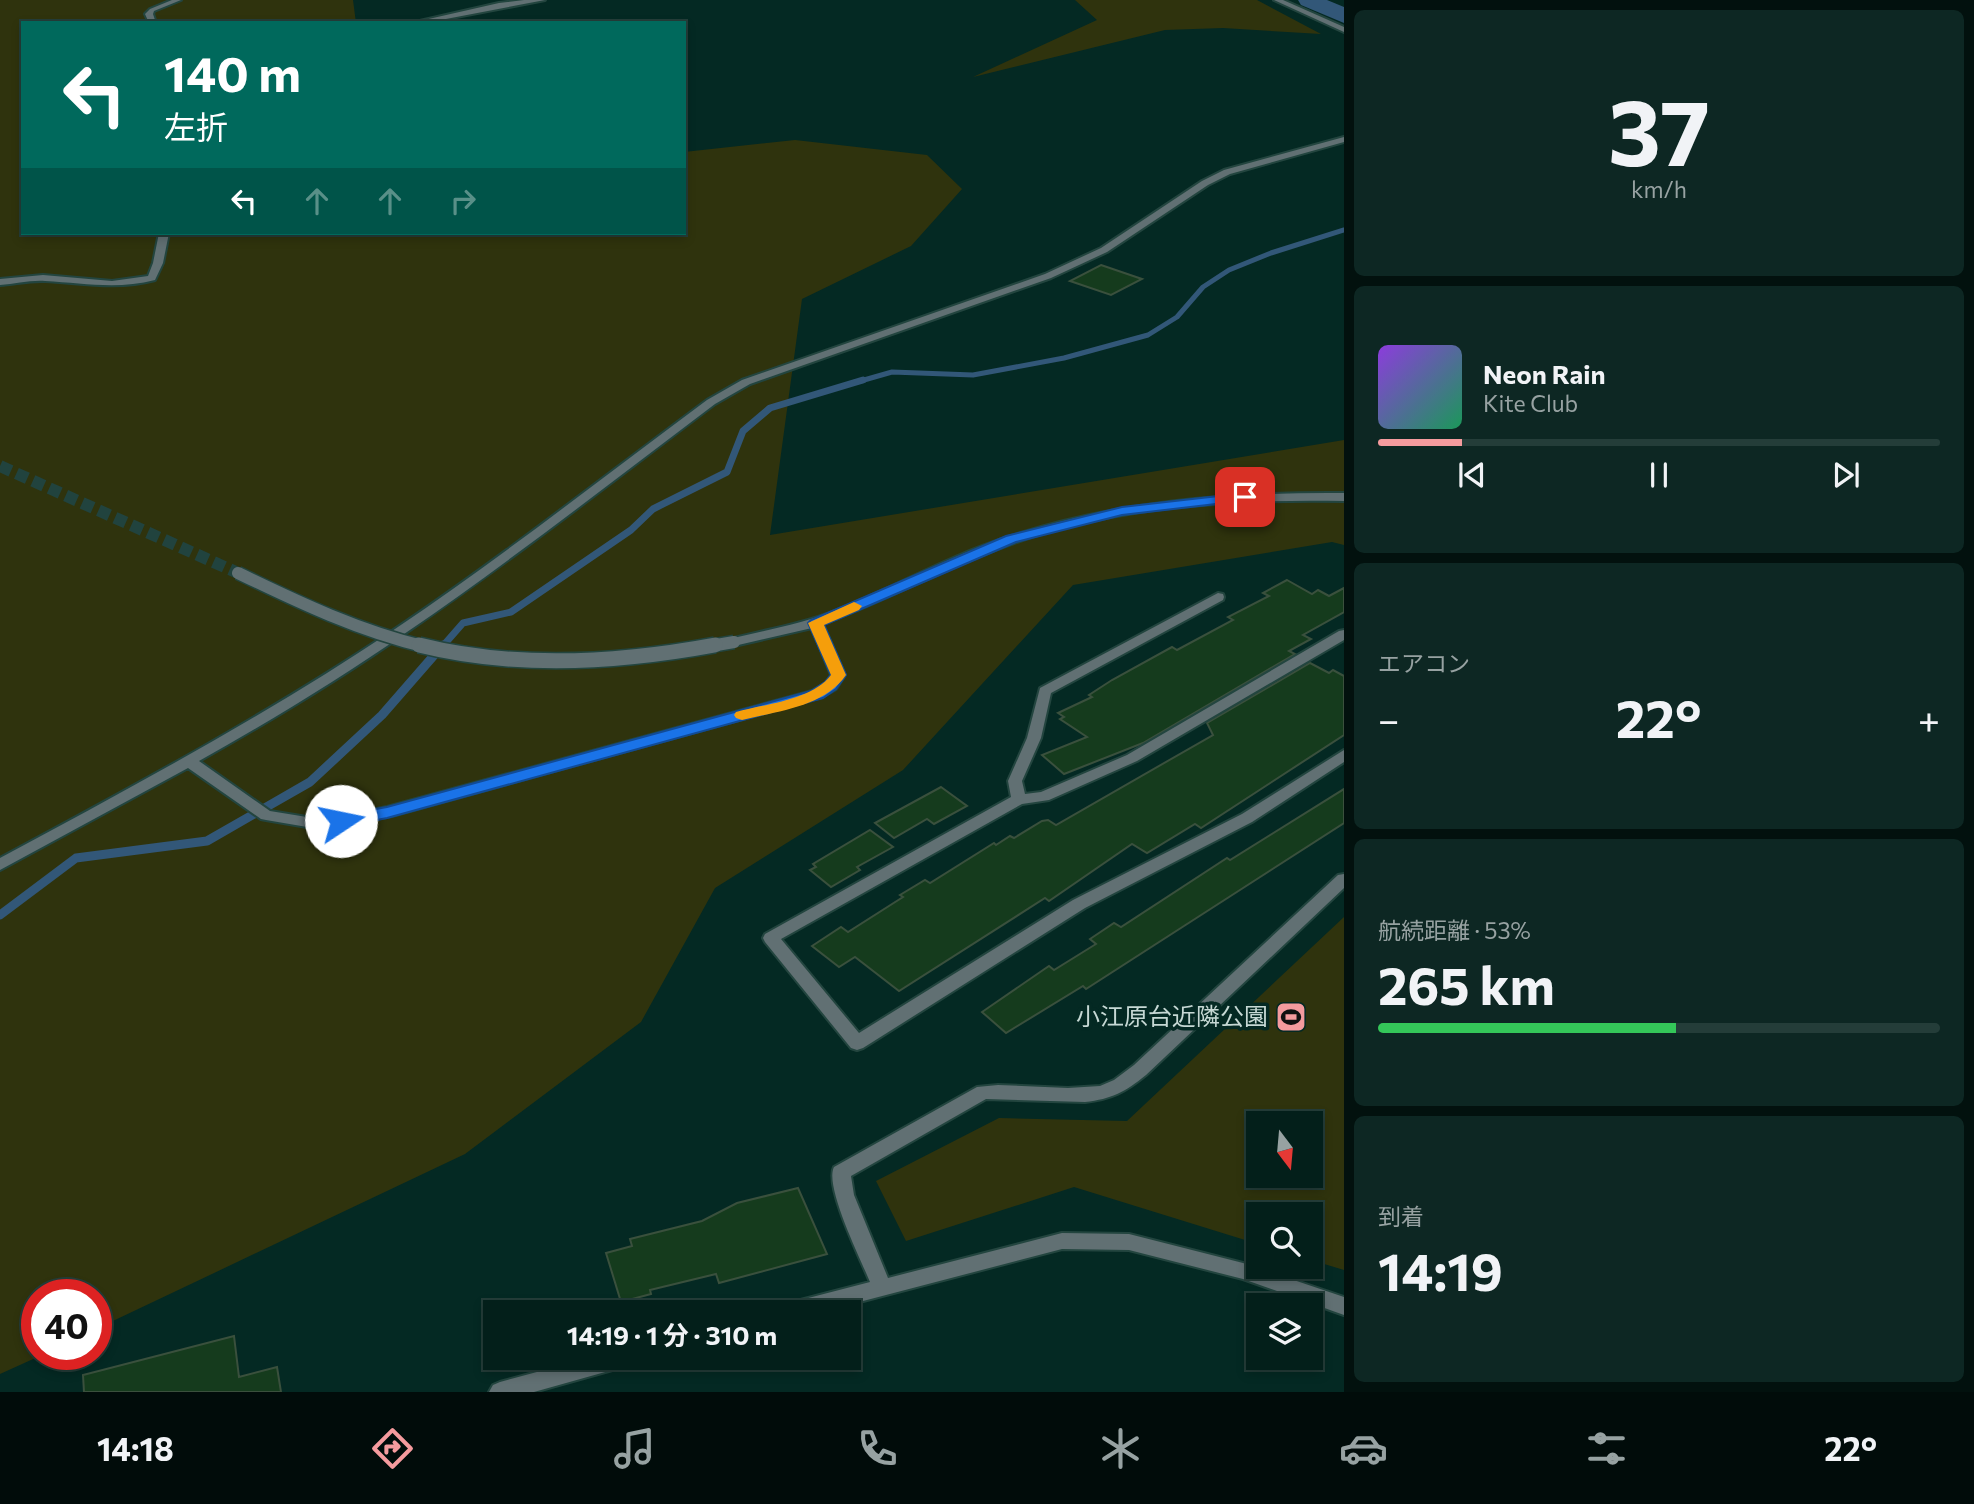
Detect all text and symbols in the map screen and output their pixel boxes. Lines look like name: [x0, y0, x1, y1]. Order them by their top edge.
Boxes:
text: 140 m: [164, 42, 301, 102]
icon: left: [49, 49, 140, 140]
text: 37: [1608, 73, 1710, 185]
text: 左折: [164, 106, 228, 146]
text: km/h: [1631, 175, 1687, 203]
icon: left: [225, 182, 263, 220]
icon: ahead: [298, 182, 336, 220]
icon: ahead: [371, 182, 409, 220]
icon: right: [444, 182, 482, 220]
text: Neon Rain: [1483, 358, 1606, 389]
text: Kite Club: [1483, 389, 1578, 417]
icon: previous: [1453, 456, 1491, 494]
icon: pause: [1640, 456, 1678, 494]
icon: next: [1827, 456, 1865, 494]
pin: [1215, 467, 1275, 527]
icon: arrive: [1226, 478, 1264, 516]
text: エアコン: [1378, 649, 1470, 677]
text: 22°: [1616, 685, 1701, 749]
text: −: [1378, 695, 1400, 742]
text: +: [1918, 695, 1940, 742]
position arrow: [304, 784, 378, 858]
text: 航続距離 · 53%: [1378, 916, 1531, 944]
text: 265 km: [1378, 952, 1555, 1016]
sports icon: 小江原台近隣公園: [1274, 1000, 1308, 1034]
place label: 小江原台近隣公園: [1076, 1001, 1268, 1030]
north arrow: [1246, 1111, 1323, 1188]
map controls: [1246, 1111, 1323, 1370]
button: search: [1246, 1202, 1323, 1279]
text: 到着: [1378, 1202, 1424, 1230]
text: 14:19: [1378, 1238, 1503, 1302]
speed limit sign: 40: [21, 1279, 112, 1370]
button: layers: [1246, 1293, 1323, 1370]
text: 14:19 · 1 分 · 310 m: [567, 1319, 777, 1350]
icon: directions: [368, 1424, 417, 1473]
icon: music: [610, 1424, 659, 1473]
icon: phone: [853, 1424, 902, 1473]
icon: climate: [1096, 1424, 1145, 1473]
icon: car: [1339, 1424, 1388, 1473]
icon: filters: [1582, 1424, 1631, 1473]
text: 14:18: [97, 1428, 174, 1468]
text: 22°: [1824, 1428, 1877, 1468]

